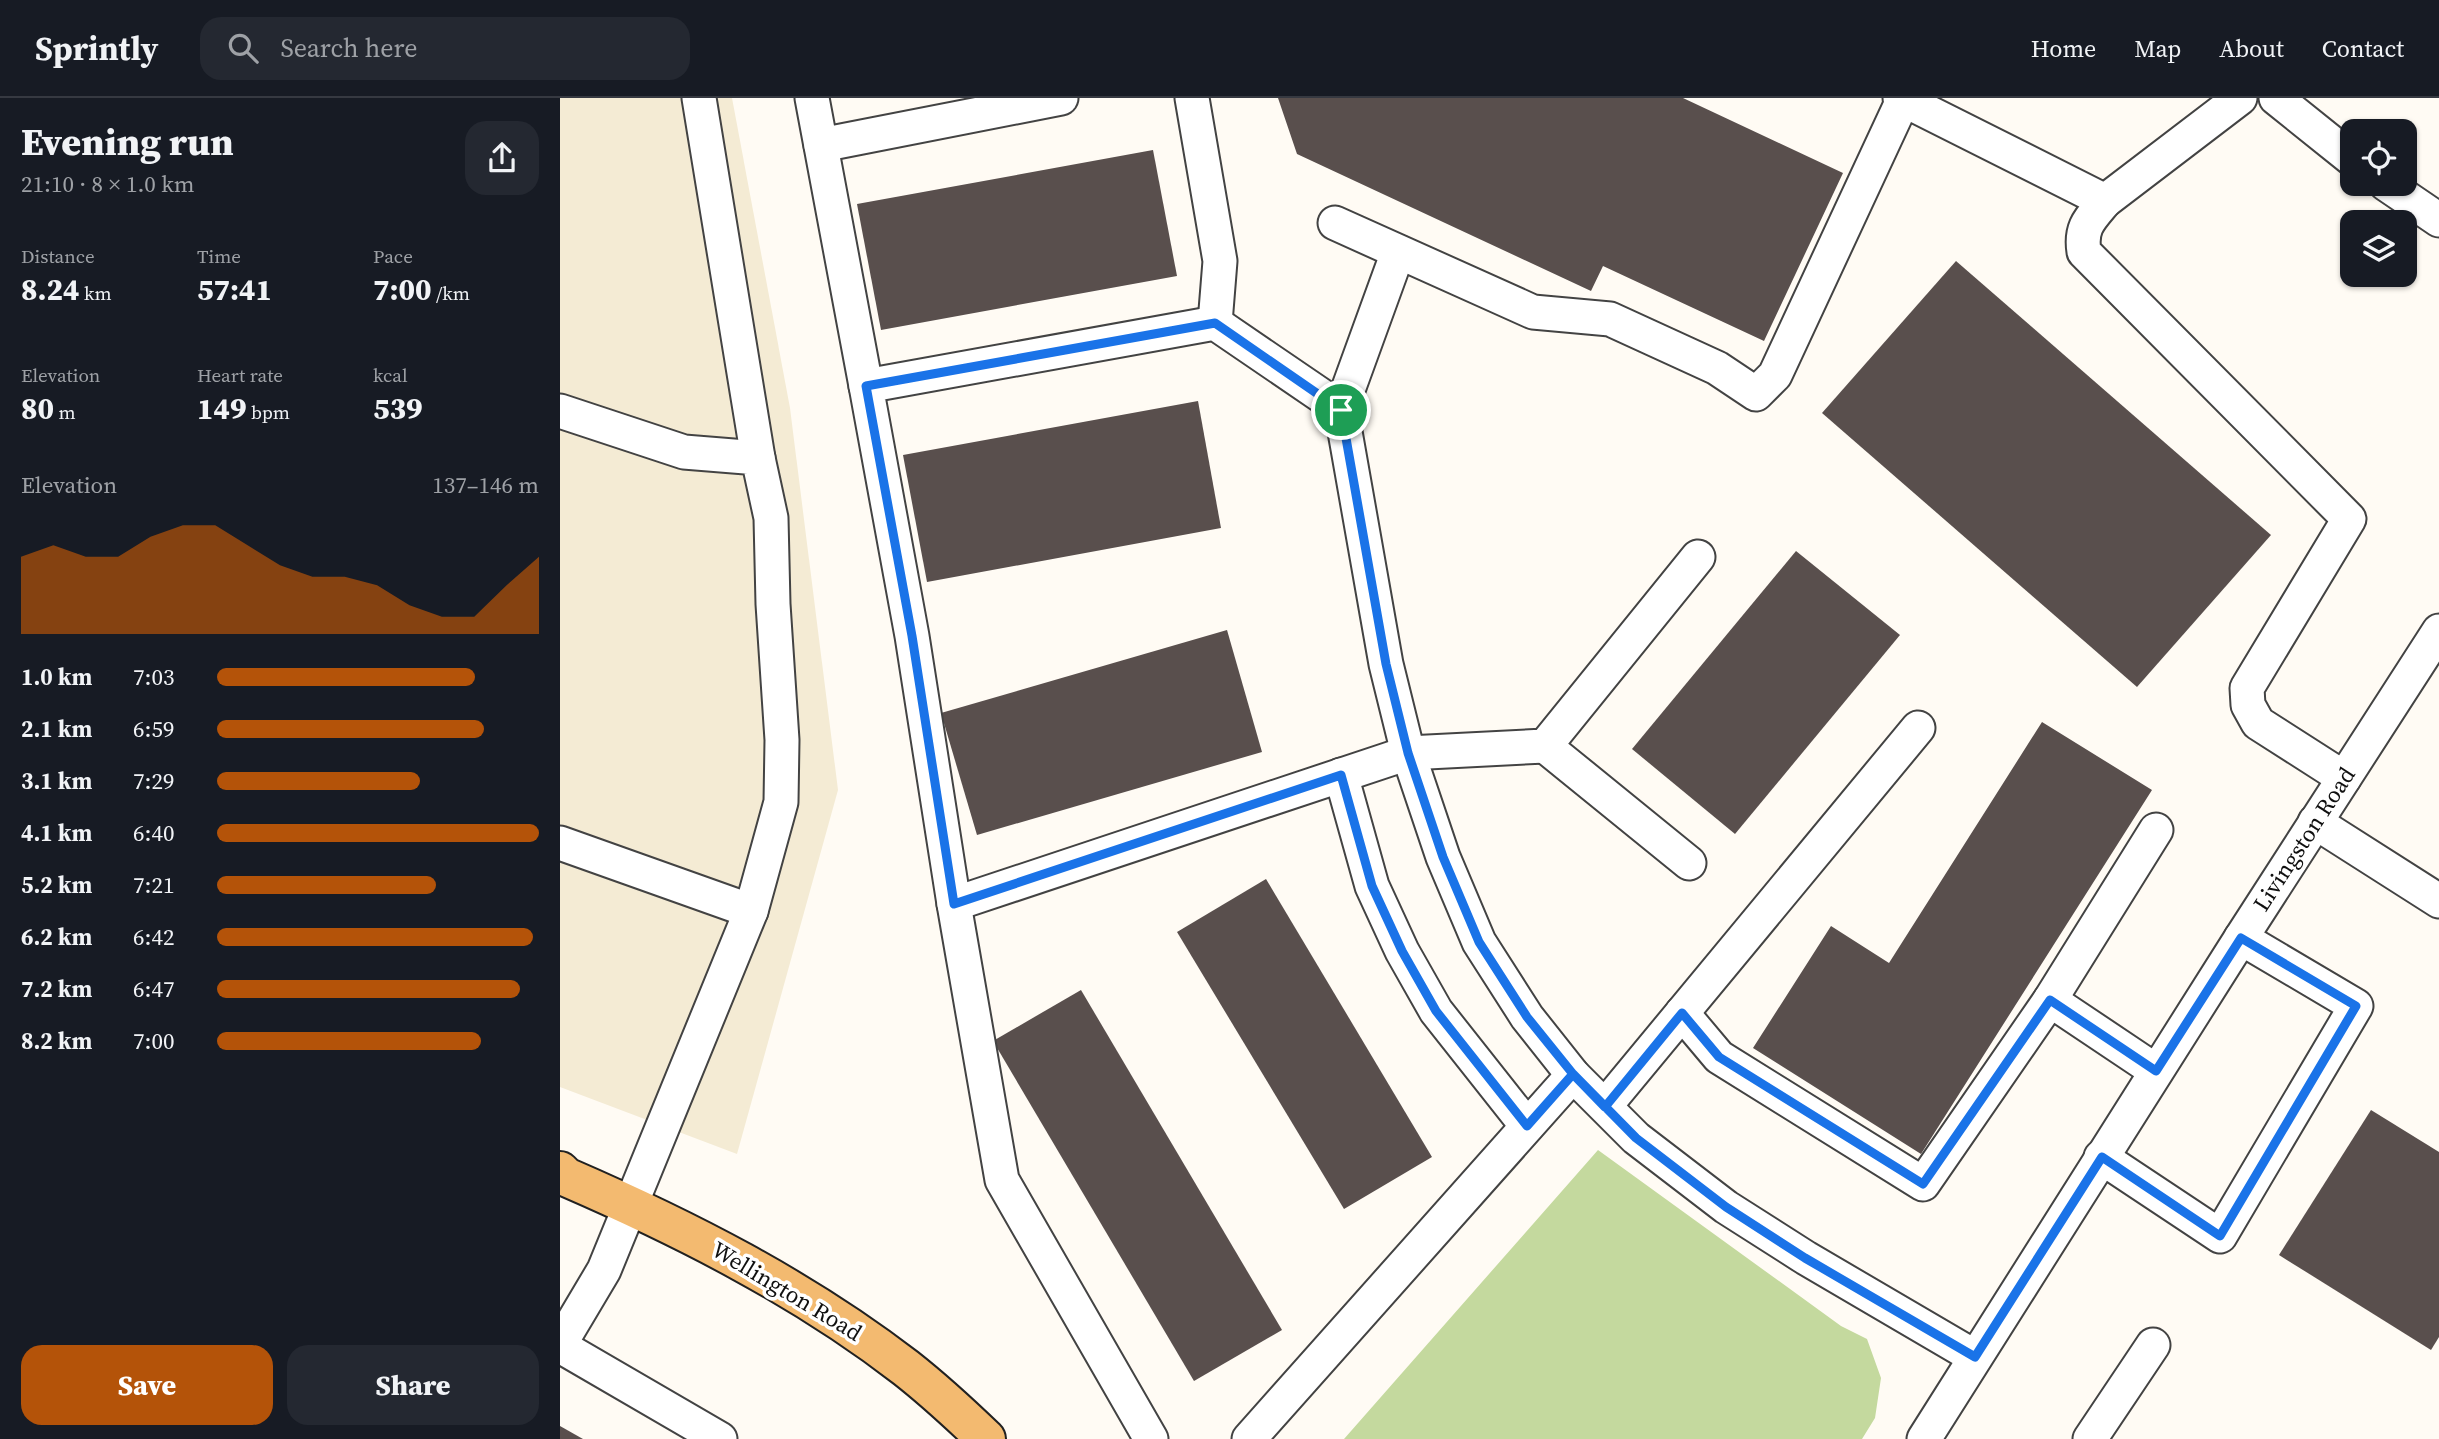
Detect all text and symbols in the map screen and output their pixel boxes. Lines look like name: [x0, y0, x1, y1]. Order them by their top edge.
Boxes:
search box: [200, 17, 690, 80]
text: Sprintly: [35, 26, 158, 71]
icon: search: [224, 29, 262, 67]
text: Search here: [280, 30, 418, 66]
text: Home: [2031, 32, 2096, 65]
text: Map: [2134, 32, 2181, 65]
text: About: [2219, 32, 2284, 65]
text: Contact: [2322, 32, 2404, 65]
text: Evening run: [21, 116, 234, 168]
map controls: [2340, 119, 2417, 287]
button: locate: [2340, 119, 2417, 196]
button: share: [465, 121, 539, 195]
text: 21:10 · 8 × 1.0 km: [21, 168, 195, 200]
button: layers: [2340, 210, 2417, 287]
text: Distance: [21, 243, 95, 269]
text: Time: [197, 243, 241, 269]
text: Pace: [373, 243, 413, 269]
text: 8.24: [21, 269, 80, 310]
text: 57:41: [197, 269, 272, 310]
text: 7:00: [373, 269, 432, 310]
text: km: [80, 280, 112, 306]
text: /km: [432, 280, 470, 306]
text: Elevation: [21, 362, 100, 388]
text: Heart rate: [197, 362, 283, 388]
text: kcal: [373, 362, 408, 388]
pin: [1311, 380, 1371, 440]
text: 80: [21, 388, 54, 429]
text: 149: [197, 388, 247, 429]
text: 539: [373, 388, 423, 429]
icon: arrive: [1322, 391, 1360, 429]
text: m: [54, 399, 76, 425]
text: bpm: [247, 399, 290, 425]
text: Elevation: [21, 469, 117, 501]
text: 137–146 m: [432, 469, 539, 501]
text: 1.0 km: [21, 661, 92, 693]
text: 7:03: [133, 661, 174, 693]
text: 2.1 km: [21, 713, 92, 745]
text: 6:59: [133, 713, 174, 745]
street label: Livingston Road: [2245, 761, 2363, 917]
text: 3.1 km: [21, 765, 92, 797]
text: 7:29: [133, 765, 174, 797]
text: 4.1 km: [21, 817, 92, 849]
text: 6:40: [133, 817, 174, 849]
text: 5.2 km: [21, 869, 92, 901]
text: 7:21: [133, 869, 174, 901]
text: 6.2 km: [21, 921, 92, 953]
text: 6:42: [133, 921, 174, 953]
text: 7.2 km: [21, 973, 92, 1005]
text: 6:47: [133, 973, 174, 1005]
text: 8.2 km: [21, 1025, 92, 1057]
text: 7:00: [133, 1025, 174, 1057]
street label: Wellington Road: [706, 1234, 868, 1348]
button: Save: [21, 1345, 273, 1425]
button: Share: [287, 1345, 539, 1425]

